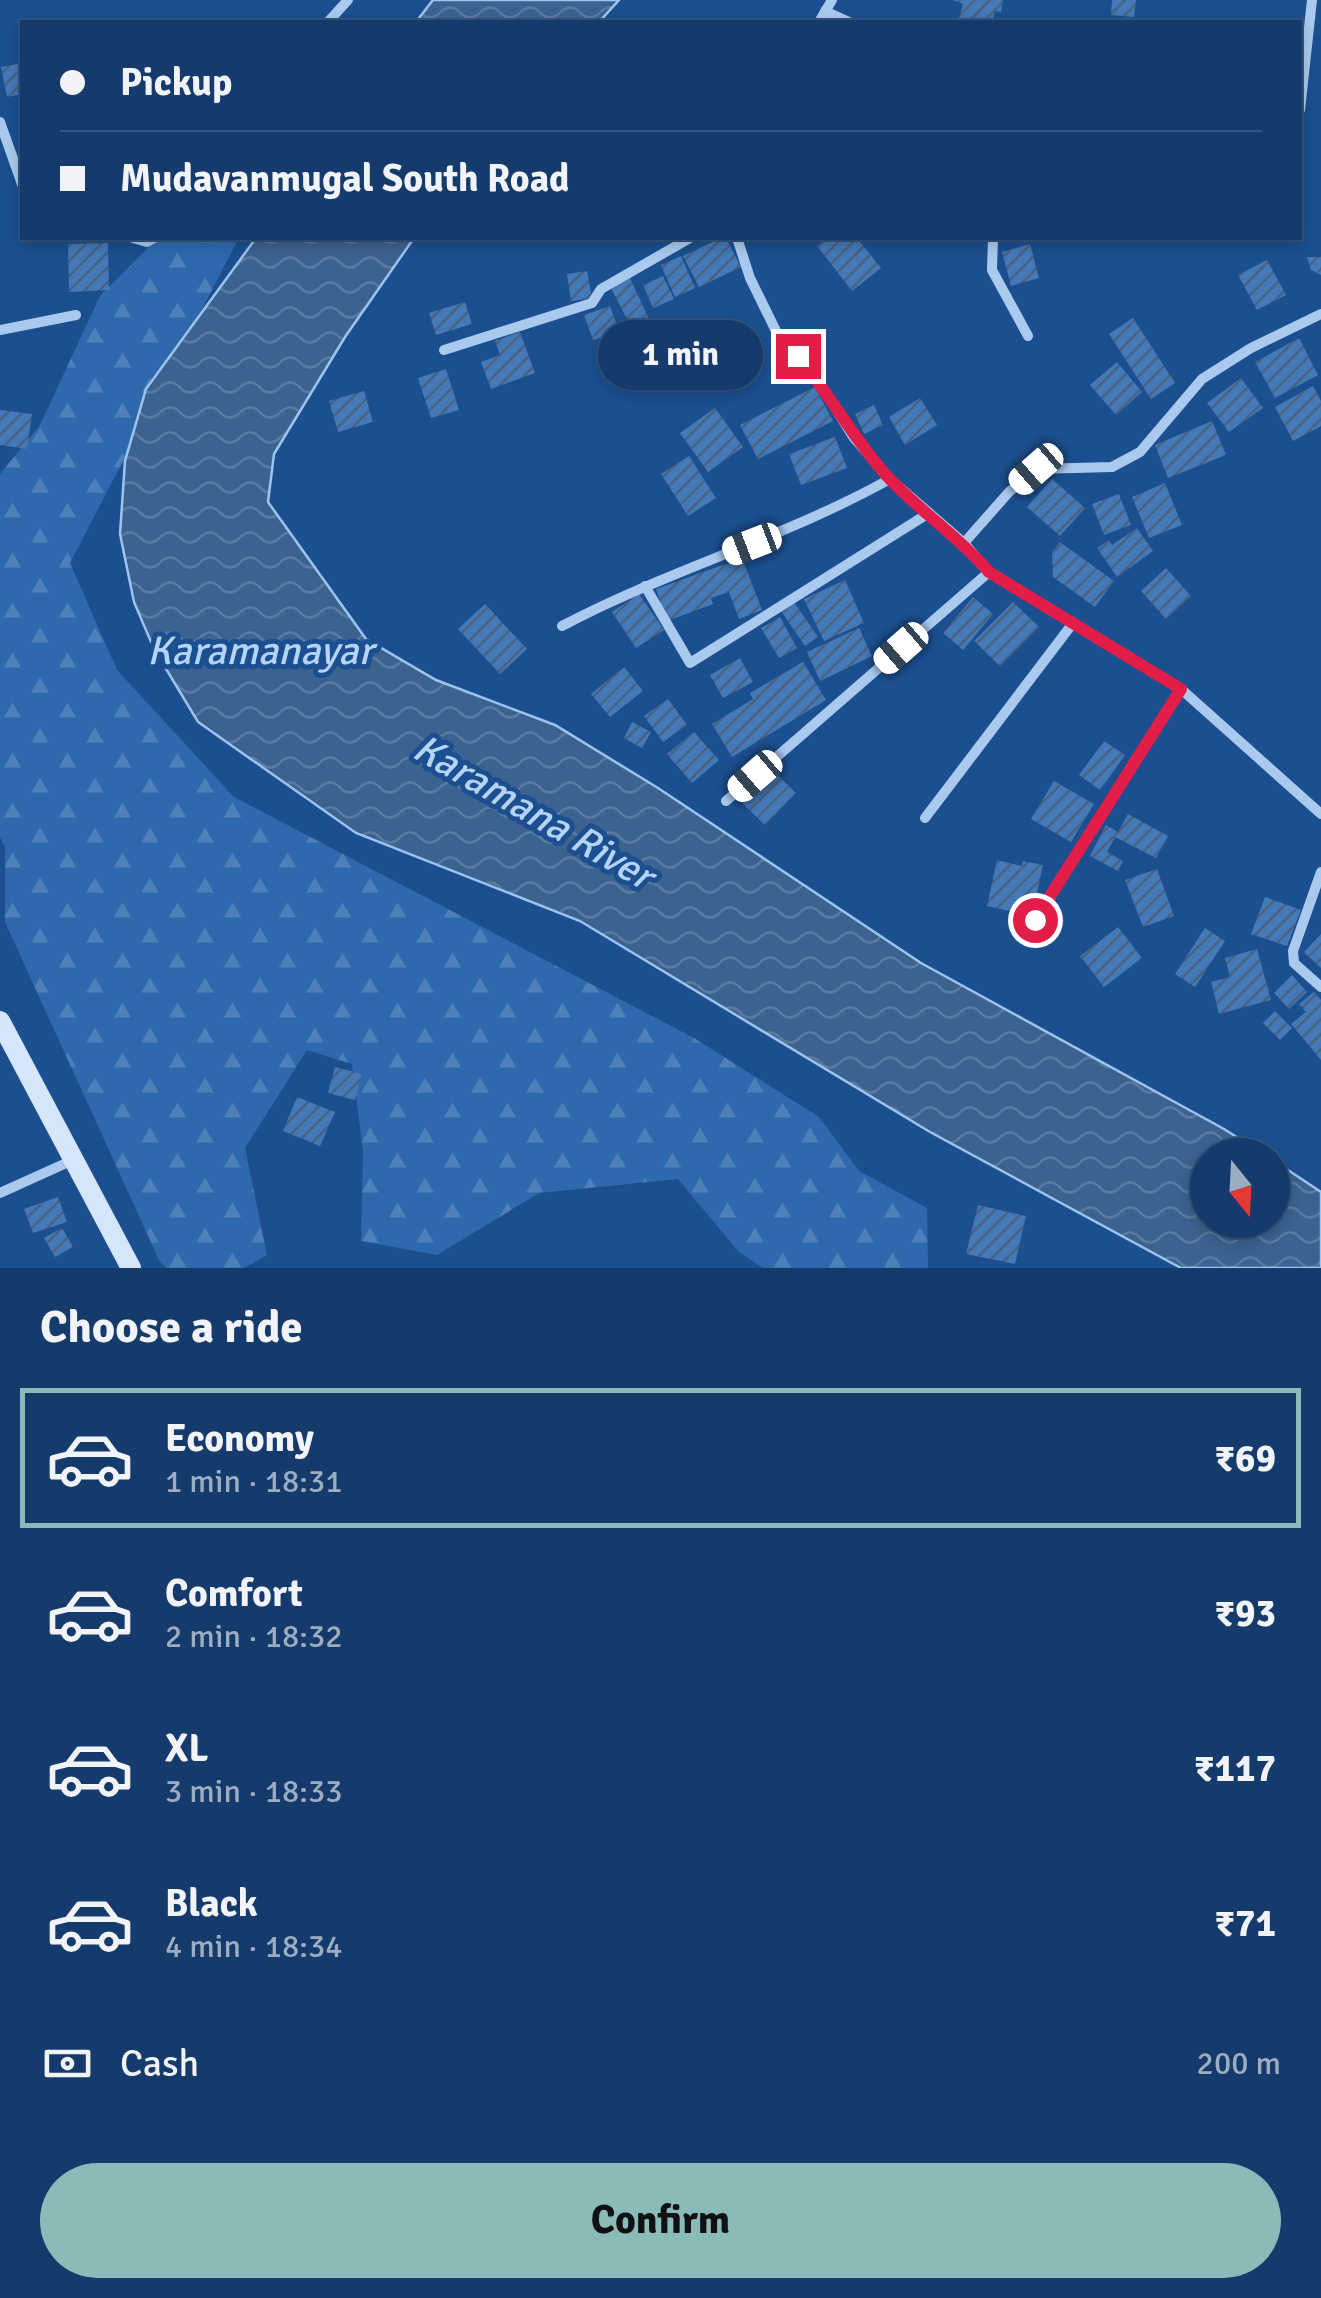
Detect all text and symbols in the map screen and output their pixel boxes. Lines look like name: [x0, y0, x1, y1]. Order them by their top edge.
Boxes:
text: Pickup: [120, 59, 232, 106]
text: Mudavanmugal South Road: [120, 155, 570, 202]
callout: 1 min: [598, 321, 763, 391]
route end: [776, 334, 821, 379]
text: 1 min: [642, 335, 719, 374]
car: [1004, 438, 1068, 500]
car: [719, 519, 785, 569]
car: [869, 617, 933, 679]
water label: Karamanayar: [147, 626, 378, 676]
water label: Karamana River: [405, 723, 667, 903]
car: [723, 745, 787, 807]
route start: [1013, 898, 1058, 943]
north arrow: [1190, 1138, 1290, 1238]
map controls: [1190, 1138, 1290, 1238]
text: Choose a ride: [40, 1300, 303, 1355]
icon: car: [45, 1413, 135, 1503]
text: Economy: [165, 1415, 314, 1462]
text: ₹69: [1214, 1435, 1276, 1482]
text: 1 min · 18:31: [165, 1462, 343, 1501]
icon: car: [45, 1568, 135, 1658]
text: Comfort: [165, 1570, 303, 1617]
text: ₹93: [1214, 1590, 1276, 1637]
text: 2 min · 18:32: [165, 1617, 343, 1656]
icon: car: [45, 1723, 135, 1813]
text: XL: [165, 1725, 208, 1772]
text: ₹117: [1194, 1745, 1276, 1792]
text: 3 min · 18:33: [165, 1772, 343, 1811]
icon: car: [45, 1878, 135, 1968]
text: Black: [165, 1880, 258, 1927]
text: ₹71: [1214, 1900, 1276, 1947]
text: 4 min · 18:34: [165, 1927, 343, 1966]
icon: cash: [40, 2036, 95, 2091]
text: Cash: [120, 2040, 199, 2087]
text: 200 m: [1197, 2044, 1281, 2083]
button: Confirm: [40, 2163, 1281, 2278]

